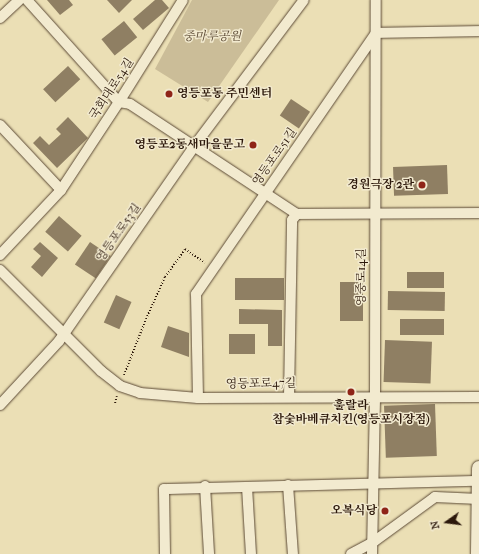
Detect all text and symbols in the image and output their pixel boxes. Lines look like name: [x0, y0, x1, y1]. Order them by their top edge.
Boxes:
park label: 중마루공원: [183, 30, 241, 44]
street label: 국회대로54길: [87, 56, 137, 122]
place label: 영등포동 주민센터: [177, 87, 272, 101]
marker: 영등포동 주민센터: [164, 89, 174, 99]
street label: 영등포로51길: [250, 125, 300, 189]
place label: 영등포2동새마을문고: [135, 138, 245, 152]
marker: 영등포2동새마을문고: [248, 140, 258, 150]
place label: 경원극장 2관: [347, 178, 414, 192]
marker: 경원극장 2관: [417, 180, 427, 190]
street label: 영등포로53길: [94, 201, 144, 265]
street label: 영중로14길: [355, 248, 369, 306]
street label: 영등포로47길: [226, 376, 296, 392]
marker: 훌랄라 참숯바베큐치킨(영등포시장점): [346, 387, 356, 397]
place label: 훌랄라 참숯바베큐치킨(영등포시장점): [272, 399, 430, 427]
north arrow: [427, 502, 467, 542]
place label: 오복식당: [331, 504, 377, 518]
marker: 오복식당: [380, 506, 390, 516]
text: N: [428, 519, 442, 531]

